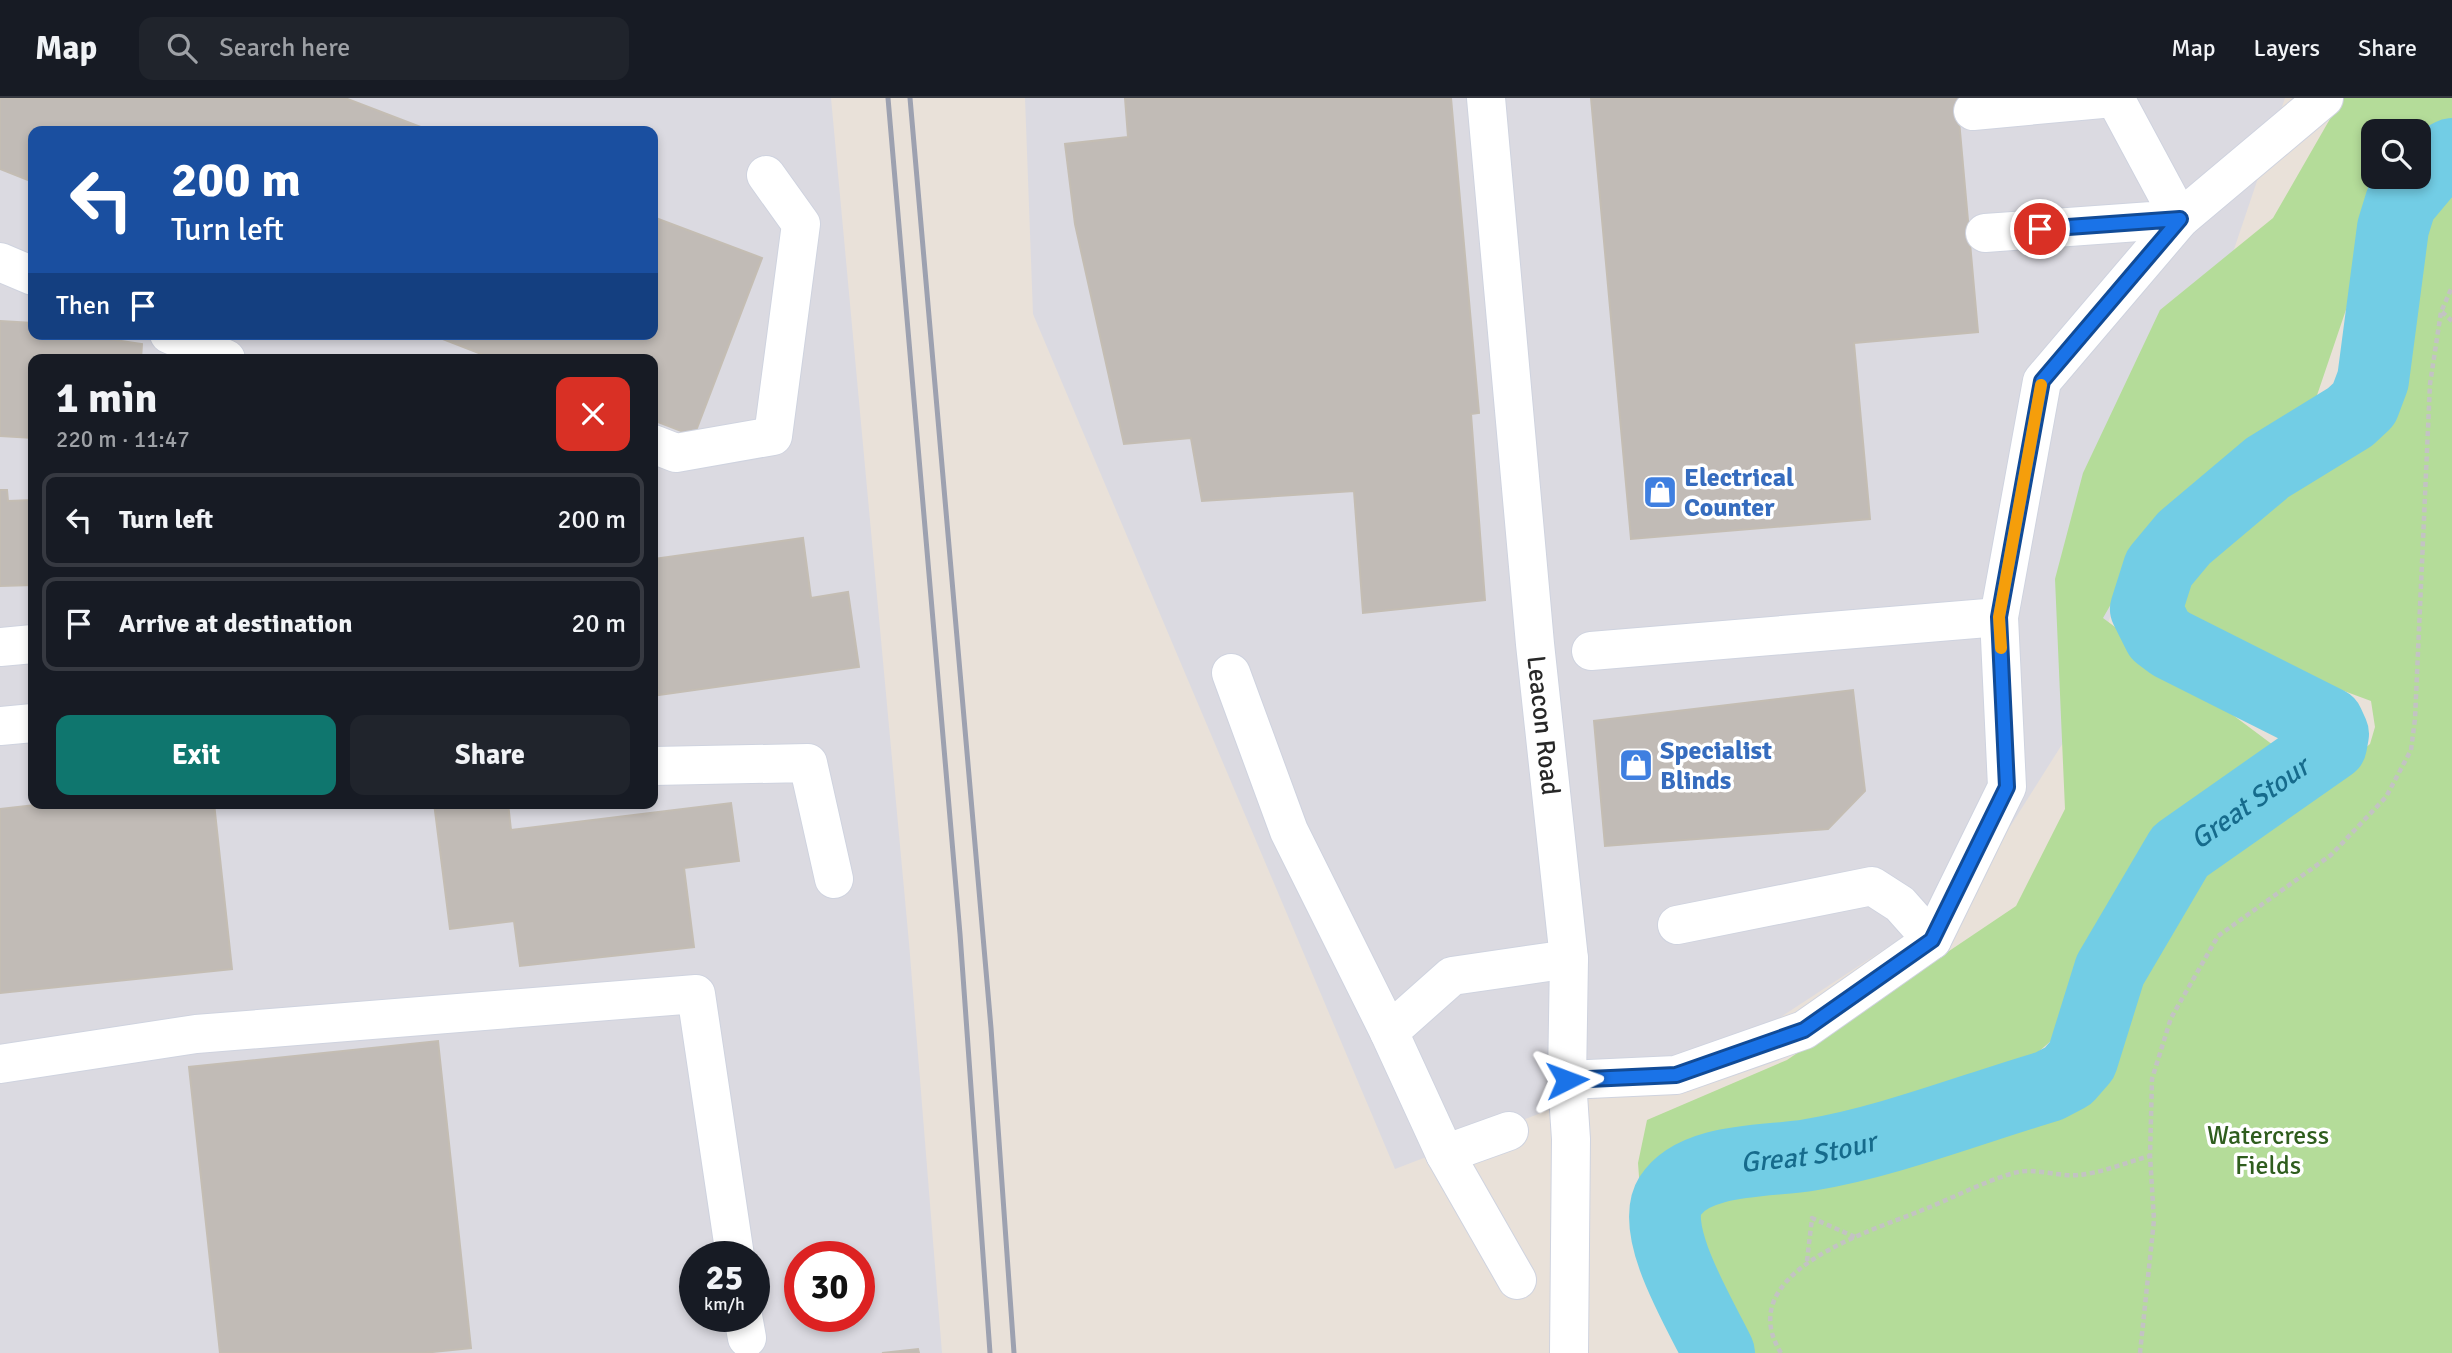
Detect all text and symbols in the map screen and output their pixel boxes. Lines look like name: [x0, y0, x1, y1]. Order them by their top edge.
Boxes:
search box: [139, 17, 629, 80]
text: Map: [35, 28, 97, 69]
icon: search: [163, 29, 201, 67]
text: Search here: [219, 32, 350, 64]
text: Map: [2171, 33, 2216, 63]
text: Layers: [2254, 33, 2320, 63]
text: Share: [2358, 33, 2417, 63]
map controls: [2361, 119, 2431, 189]
button: search: [2361, 119, 2431, 189]
text: 200 m: [171, 150, 301, 210]
icon: left: [56, 154, 147, 245]
pin: [2010, 199, 2070, 259]
text: Turn left: [171, 210, 284, 249]
icon: arrive: [2021, 210, 2059, 248]
icon: arrive: [124, 287, 162, 325]
text: Then: [56, 290, 110, 322]
text: 1 min: [56, 373, 157, 424]
button: close: [556, 377, 630, 451]
text: 220 m · 11:47: [56, 425, 190, 454]
place label: Electrical Counter: [1684, 462, 1794, 524]
shop icon: Electrical Counter: [1641, 473, 1679, 511]
icon: left: [60, 501, 98, 539]
text: Turn left: [119, 504, 213, 536]
text: 200 m: [557, 504, 626, 536]
icon: arrive: [60, 605, 98, 643]
text: Arrive at destination: [119, 608, 352, 640]
text: 20 m: [571, 608, 626, 640]
street label: Leacon Road: [1519, 654, 1566, 797]
button: Exit: [56, 715, 336, 795]
button: Share: [350, 715, 630, 795]
place label: Specialist Blinds: [1660, 735, 1772, 797]
shop icon: Specialist Blinds: [1617, 746, 1655, 784]
water label: Great Stour: [2184, 748, 2318, 857]
position arrow: [1530, 1043, 1604, 1117]
park label: Watercress Fields: [2207, 1120, 2329, 1182]
water label: Great Stour: [1738, 1124, 1883, 1180]
speed limit sign: 30: [784, 1241, 875, 1332]
text: 25: [706, 1256, 743, 1299]
text: km/h: [704, 1293, 745, 1315]

